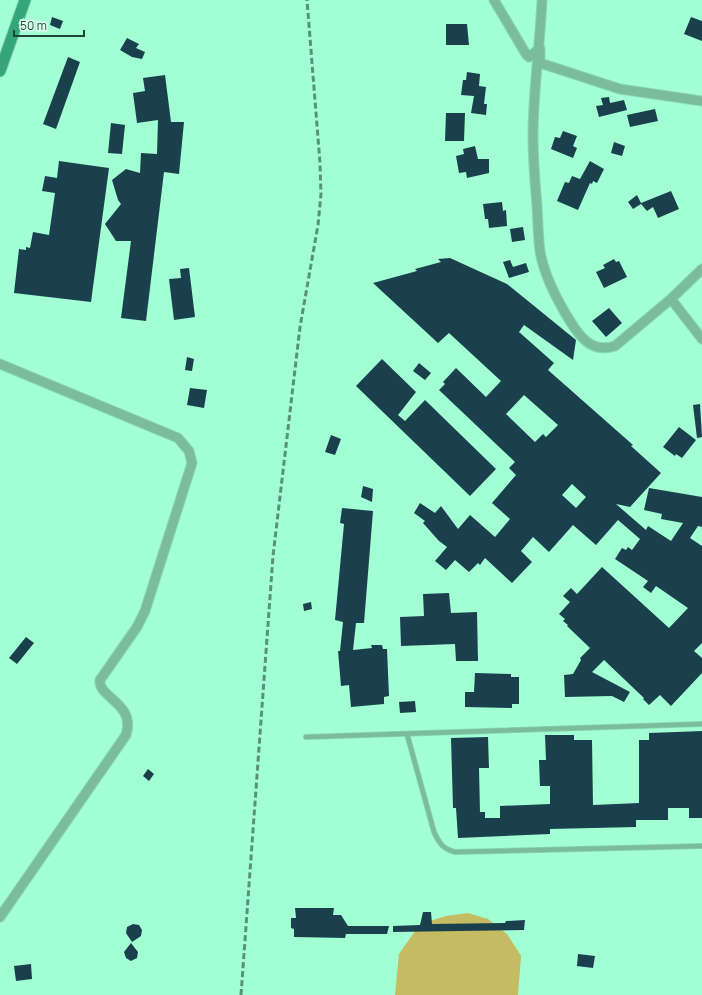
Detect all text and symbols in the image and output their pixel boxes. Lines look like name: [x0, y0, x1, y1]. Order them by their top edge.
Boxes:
scale bar: [14, 12, 84, 38]
text: 50 m: [20, 17, 47, 34]

